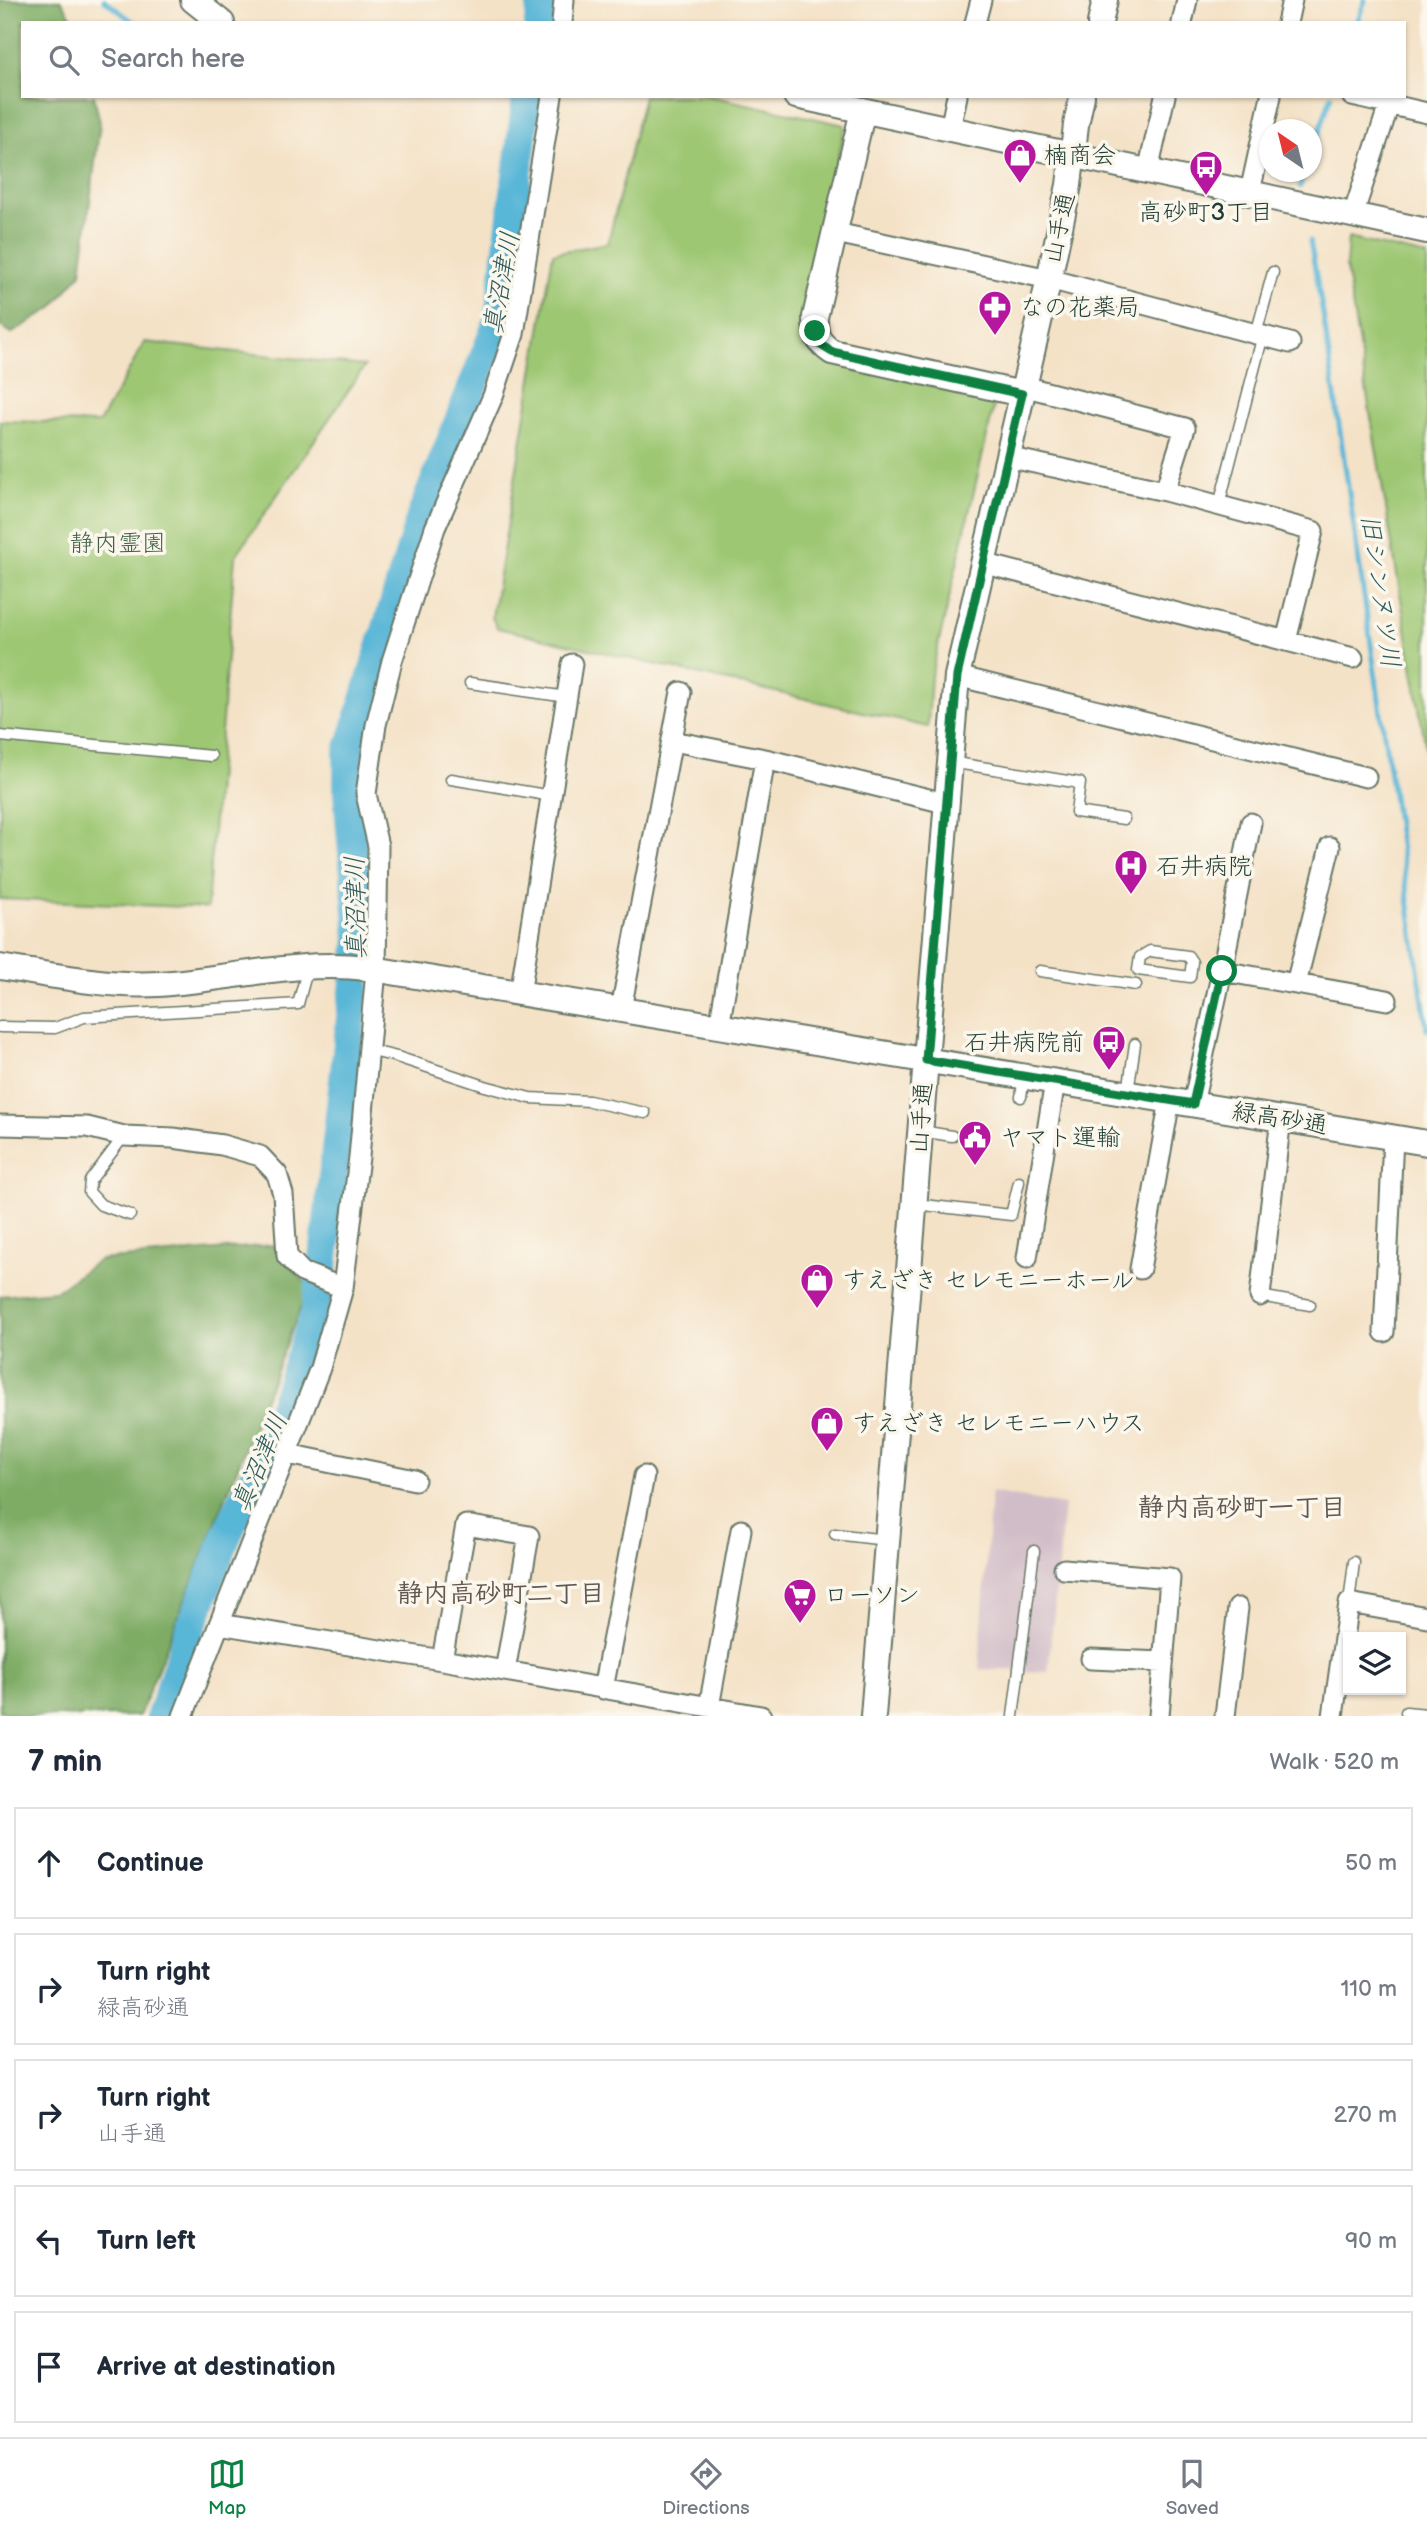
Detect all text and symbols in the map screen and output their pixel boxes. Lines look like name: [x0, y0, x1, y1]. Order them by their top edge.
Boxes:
search box: [21, 21, 1406, 98]
icon: search: [45, 41, 83, 79]
text: Search here: [101, 44, 245, 75]
north arrow: [1259, 119, 1322, 182]
shop icon: 楠商会: [1001, 136, 1039, 185]
place label: 楠商会: [1044, 141, 1116, 170]
bus stop icon: 高砂町3丁目: [1187, 148, 1225, 197]
street label: 山手通: [1038, 190, 1081, 266]
place label: 高砂町3丁目: [1139, 198, 1273, 227]
water label: 真沼津川: [478, 229, 527, 337]
pharmacy icon: なの花薬局: [976, 288, 1014, 337]
place label: なの花薬局: [1020, 293, 1140, 322]
route end: [799, 315, 830, 346]
water label: 旧シンヌツ川: [1353, 512, 1406, 670]
park label: 静内霊園: [70, 529, 166, 558]
hospital icon: 石井病院: [1112, 847, 1150, 896]
place label: 石井病院: [1156, 852, 1252, 881]
water label: 真沼津川: [340, 856, 373, 960]
route start: [1206, 955, 1237, 986]
bus stop icon: 石井病院前: [1090, 1023, 1128, 1072]
place label: 石井病院前: [964, 1028, 1084, 1057]
street label: 山手通: [905, 1081, 938, 1155]
street label: 緑高砂通: [1230, 1097, 1330, 1140]
public building icon: ヤマト運輸: [956, 1118, 994, 1167]
place label: ヤマト運輸: [1000, 1123, 1120, 1152]
shop icon: すえざき セレモニーホール: [798, 1261, 836, 1310]
place label: すえざき セレモニーホール: [842, 1266, 1135, 1295]
shop icon: すえざき セレモニーハウス: [808, 1404, 846, 1453]
water label: 真沼津川: [226, 1409, 295, 1517]
place label: すえざき セレモニーハウス: [852, 1409, 1145, 1438]
district label: 静内高砂町一丁目: [1138, 1493, 1346, 1524]
supermarket icon: ローソン: [781, 1576, 819, 1625]
district label: 静内高砂町二丁目: [397, 1579, 605, 1610]
place label: ローソン: [824, 1581, 920, 1610]
map controls: [1343, 1632, 1406, 1695]
button: layers: [1343, 1632, 1406, 1695]
text: 7 min: [28, 1744, 102, 1780]
text: Walk · 520 m: [1269, 1748, 1399, 1776]
icon: ahead: [30, 1844, 68, 1882]
text: Continue: [97, 1848, 204, 1879]
text: 50 m: [1345, 1849, 1397, 1877]
text: Turn right: [97, 1957, 210, 1988]
icon: right: [30, 1970, 68, 2008]
text: 110 m: [1340, 1975, 1397, 2003]
text: 緑高砂通: [97, 1994, 189, 2022]
text: Turn right: [97, 2083, 210, 2114]
icon: right: [30, 2096, 68, 2134]
text: 270 m: [1333, 2101, 1397, 2129]
text: 山手通: [97, 2120, 166, 2148]
icon: left: [30, 2222, 68, 2260]
text: Turn left: [97, 2226, 196, 2257]
text: 90 m: [1345, 2227, 1397, 2255]
icon: arrive: [30, 2348, 68, 2386]
text: Arrive at destination: [97, 2352, 336, 2383]
tab: Map: [208, 2455, 246, 2520]
tab: Directions: [662, 2455, 750, 2520]
tab: Saved: [1166, 2455, 1219, 2520]

